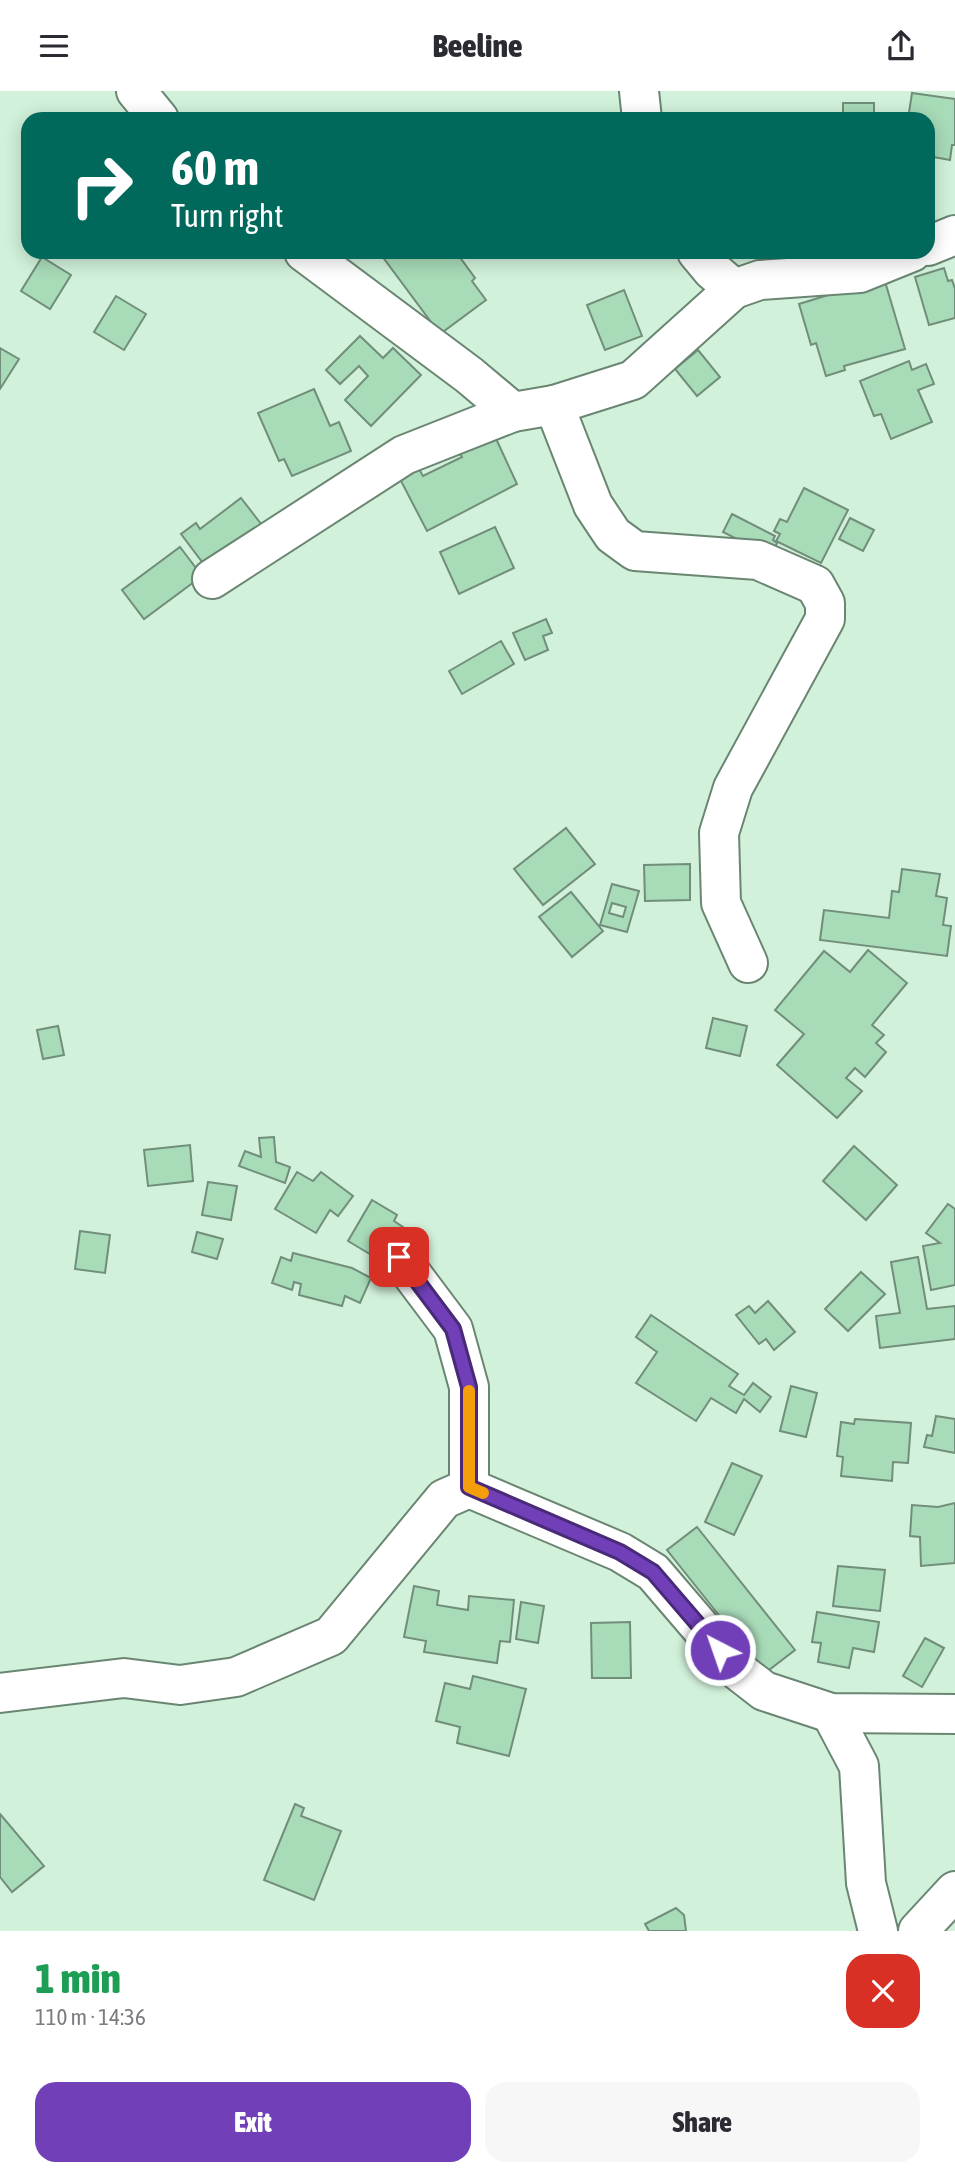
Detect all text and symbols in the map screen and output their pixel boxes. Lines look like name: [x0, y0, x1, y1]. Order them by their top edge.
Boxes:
icon: menu: [35, 27, 73, 65]
text: Beeline: [433, 27, 522, 64]
icon: share: [882, 27, 920, 65]
text: 60 m: [171, 139, 259, 195]
icon: right: [56, 140, 147, 231]
text: Turn right: [171, 197, 284, 234]
pin: [369, 1227, 429, 1287]
icon: arrive: [380, 1238, 418, 1276]
position arrow: [683, 1613, 757, 1687]
text: 1 min: [35, 1954, 121, 2002]
button: close: [846, 1954, 920, 2028]
text: 110 m · 14:36: [35, 2004, 146, 2030]
button: Exit: [35, 2082, 471, 2162]
button: Share: [485, 2082, 920, 2162]

